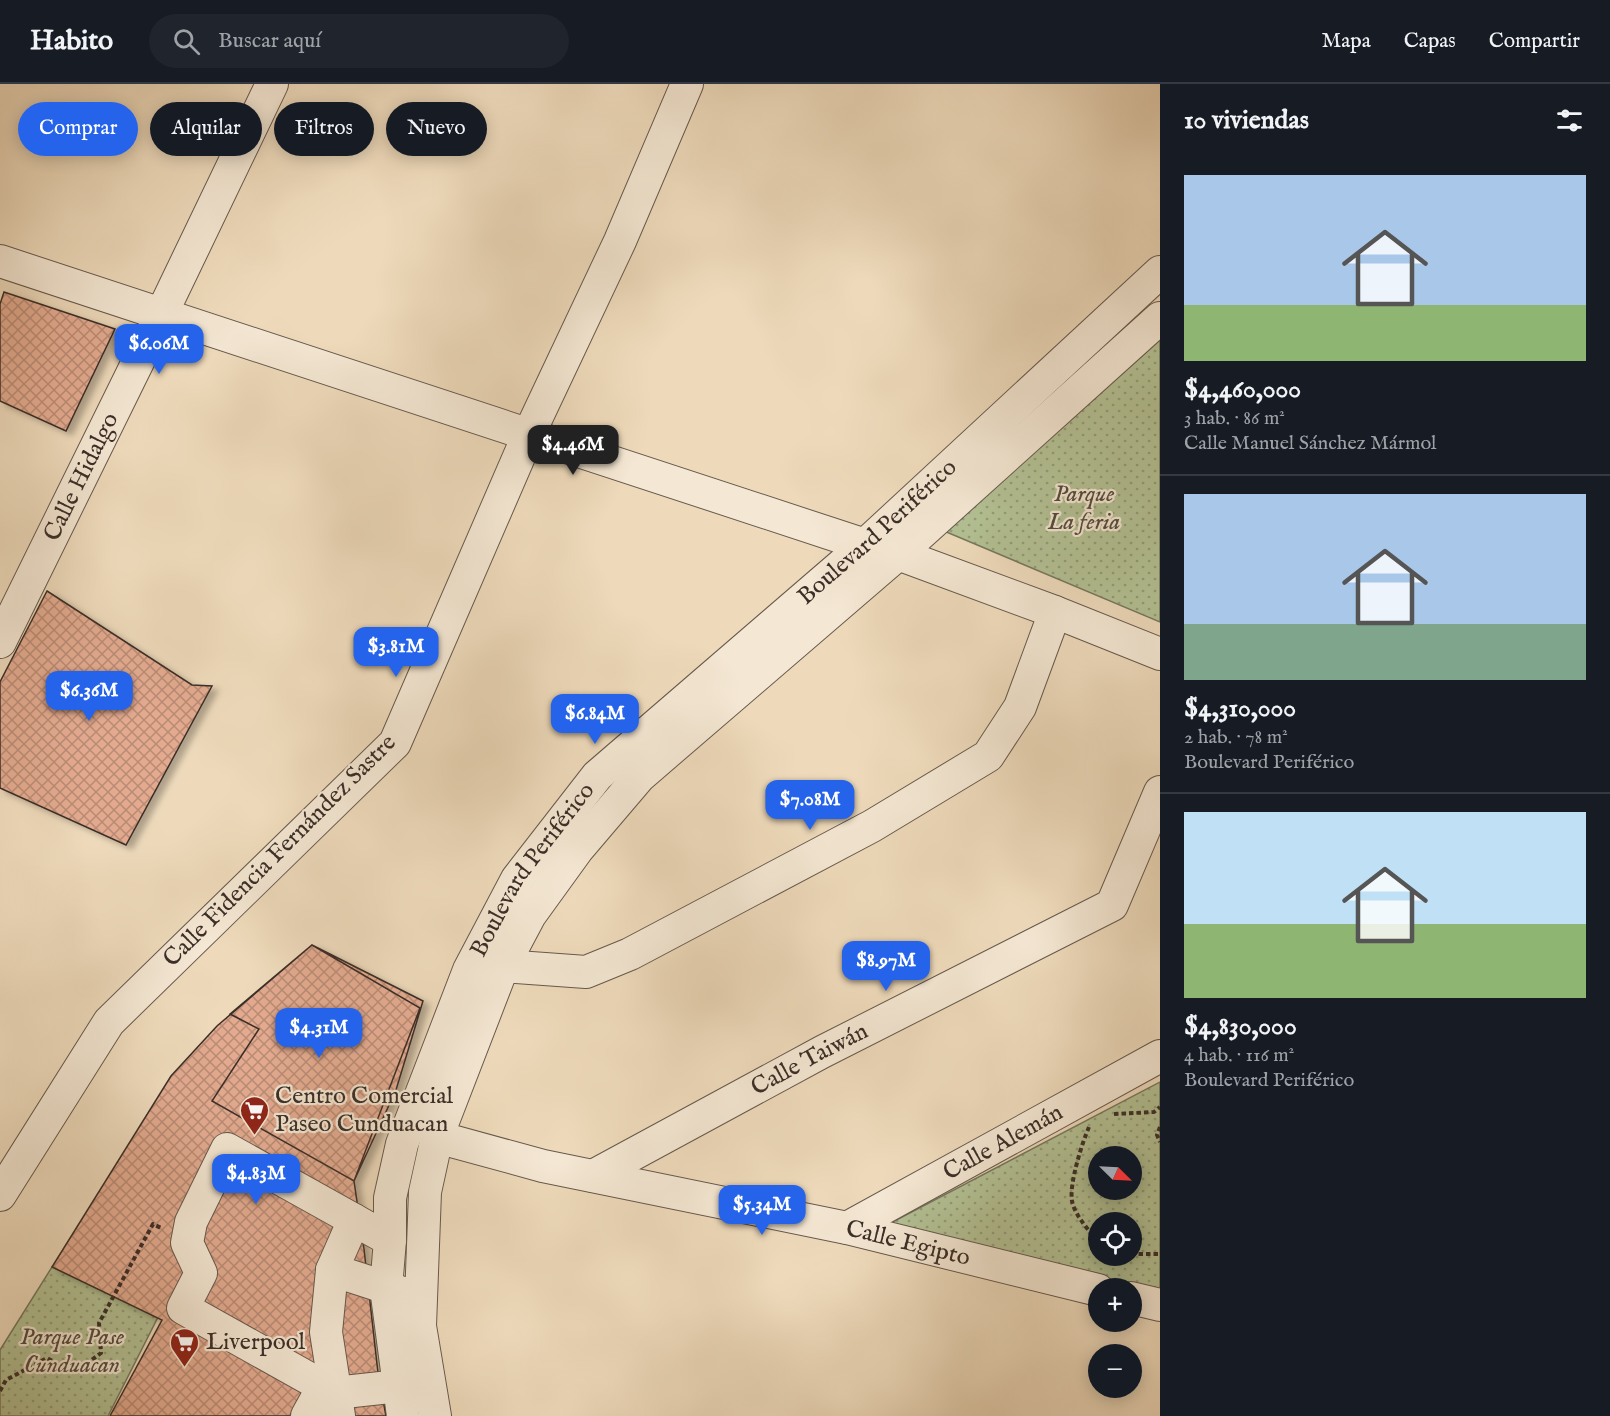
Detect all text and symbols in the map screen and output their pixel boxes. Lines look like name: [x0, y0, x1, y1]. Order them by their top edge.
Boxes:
search box: [149, 14, 569, 68]
text: Habito: [30, 24, 113, 59]
icon: search: [170, 25, 203, 58]
text: Buscar aquí: [218, 27, 321, 55]
text: Mapa: [1322, 28, 1371, 55]
text: Capas: [1404, 28, 1456, 55]
text: Compartir: [1489, 28, 1580, 55]
chip: Comprar: [18, 102, 138, 156]
chip: Alquilar: [150, 102, 262, 156]
chip: Filtros: [274, 102, 374, 156]
chip: Nuevo: [386, 102, 487, 156]
text: 10 viviendas: [1184, 104, 1309, 137]
icon: filters: [1553, 104, 1586, 137]
icon: home: [1331, 214, 1439, 322]
pin: $6.06M: [110, 324, 208, 375]
text: $6.06M: [129, 331, 189, 356]
text: $4,460,000: [1184, 373, 1301, 406]
text: 3 hab. · 86 m²: [1184, 406, 1285, 431]
street label: Calle Hidalgo: [37, 407, 126, 546]
pin: $4.46M: [524, 425, 622, 476]
text: Calle Manuel Sánchez Mármol: [1184, 431, 1437, 456]
text: $4.46M: [542, 432, 604, 457]
street label: Boulevard Periférico: [791, 452, 964, 612]
park label: Parque La feria: [1047, 479, 1120, 538]
icon: home: [1331, 533, 1439, 641]
pin: $3.81M: [347, 627, 445, 678]
text: $3.81M: [368, 634, 424, 659]
pin: $6.36M: [40, 671, 138, 722]
text: $6.36M: [60, 678, 118, 703]
text: $4,310,000: [1184, 692, 1296, 725]
pin: $6.84M: [546, 694, 644, 745]
text: $6.84M: [565, 701, 625, 726]
text: 2 hab. · 78 m²: [1184, 725, 1288, 750]
street label: Calle Fidencia Fernández Sastre: [157, 728, 403, 974]
text: Boulevard Periférico: [1184, 750, 1354, 775]
street label: Boulevard Periférico: [463, 776, 602, 962]
pin: $7.08M: [761, 780, 859, 831]
text: $7.08M: [779, 787, 841, 812]
icon: home: [1331, 851, 1439, 959]
pin: $8.97M: [837, 941, 935, 992]
text: $8.97M: [856, 948, 916, 973]
pin: $4.31M: [270, 1008, 368, 1059]
text: $4,830,000: [1184, 1010, 1297, 1043]
text: $4.31M: [289, 1015, 349, 1040]
street label: Calle Taiwán: [746, 1016, 873, 1103]
text: 4 hab. · 116 m²: [1184, 1043, 1294, 1068]
text: Boulevard Periférico: [1184, 1068, 1354, 1093]
place label: Centro Comercial Paseo Cunduacan: [275, 1081, 454, 1140]
supermarket icon: Centro Comercial Paseo Cunduacan: [238, 1094, 270, 1136]
street label: Calle Alemán: [938, 1097, 1069, 1188]
north arrow: [1088, 1146, 1142, 1200]
map controls: [1088, 1146, 1142, 1398]
pin: $4.83M: [207, 1154, 305, 1205]
text: $4.83M: [226, 1161, 286, 1186]
pin: $5.34M: [713, 1185, 811, 1236]
text: $5.34M: [733, 1192, 791, 1217]
button: locate: [1088, 1212, 1142, 1266]
street label: Calle Egipto: [843, 1213, 973, 1273]
button: +: [1088, 1278, 1142, 1332]
park label: Parque Pase Cunduacan: [20, 1322, 124, 1381]
supermarket icon: Liverpool: [169, 1326, 201, 1368]
place label: Liverpool: [206, 1327, 305, 1358]
button: −: [1088, 1344, 1142, 1398]

